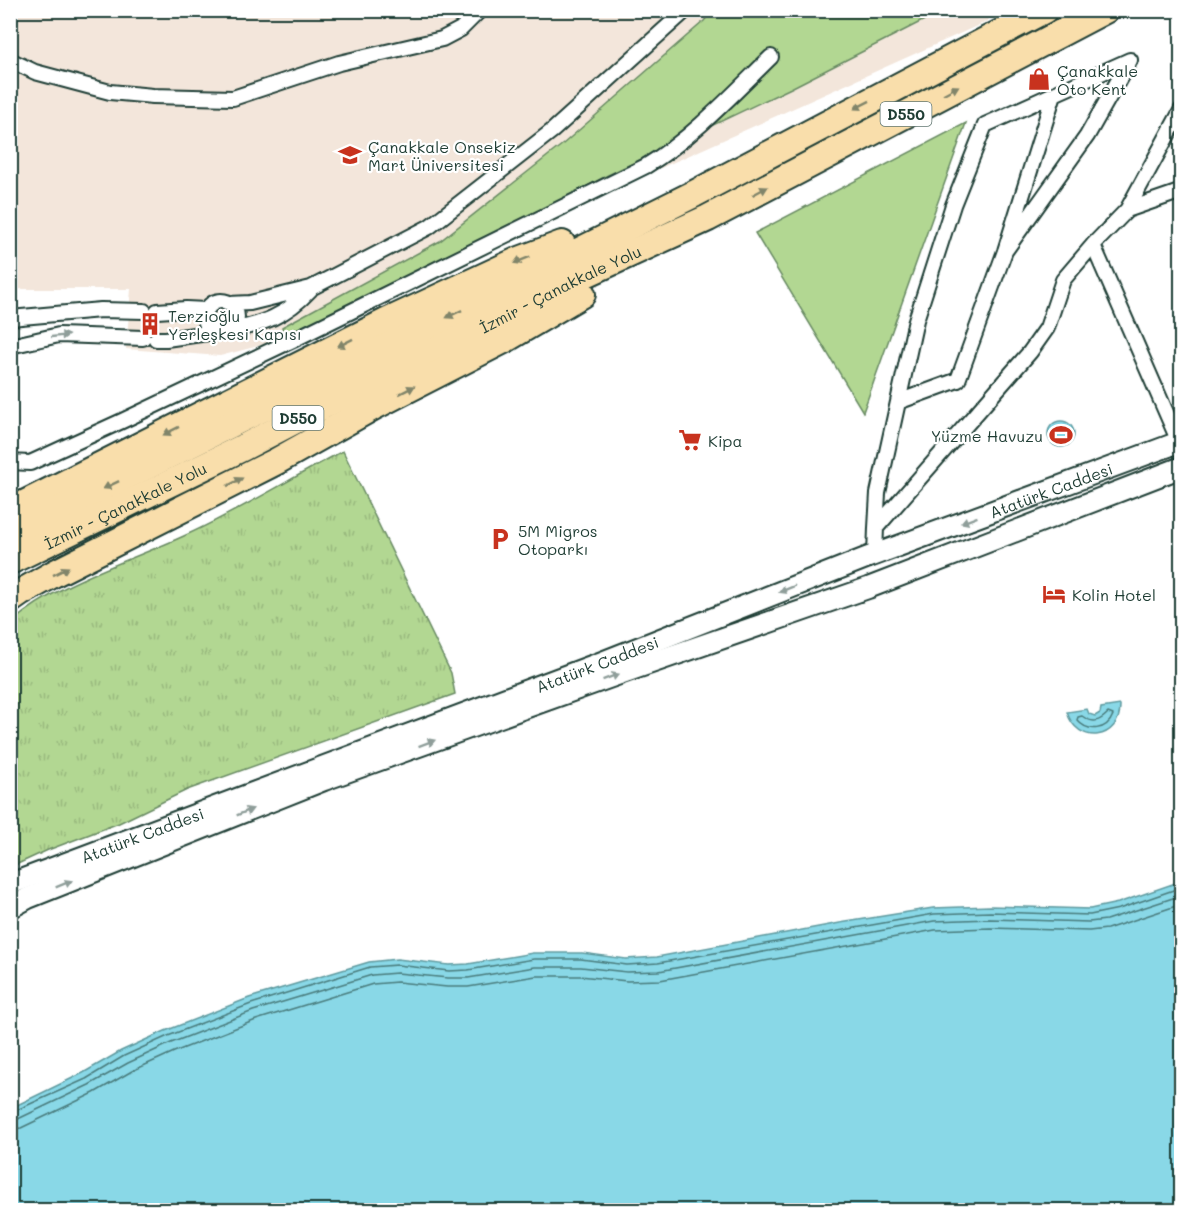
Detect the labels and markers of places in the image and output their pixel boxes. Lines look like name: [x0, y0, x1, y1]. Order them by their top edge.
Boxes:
place label: Çanakkale Oto Kent: [1057, 60, 1138, 99]
shop icon: Çanakkale Oto Kent: [1026, 66, 1052, 92]
place label: Çanakkale Onsekiz Mart Üniversitesi: [368, 136, 516, 175]
school or university icon: Çanakkale Onsekiz Mart Üniversitesi: [337, 142, 363, 168]
place label: Terzioğlu Yerleşkesi Kapısı: [168, 305, 302, 344]
building icon: Terzioğlu Yerleşkesi Kapısı: [137, 311, 163, 337]
sports icon: Yüzme Havuzu: [1048, 422, 1074, 448]
place label: Yüzme Havuzu: [931, 425, 1043, 446]
supermarket icon: Kipa: [677, 427, 703, 453]
place label: Kipa: [708, 430, 742, 451]
place label: 5M Migros Otoparkı: [518, 520, 597, 559]
parking icon: 5M Migros Otoparkı: [487, 526, 513, 552]
hotel icon: Kolin Hotel: [1041, 581, 1067, 607]
place label: Kolin Hotel: [1072, 584, 1156, 605]

